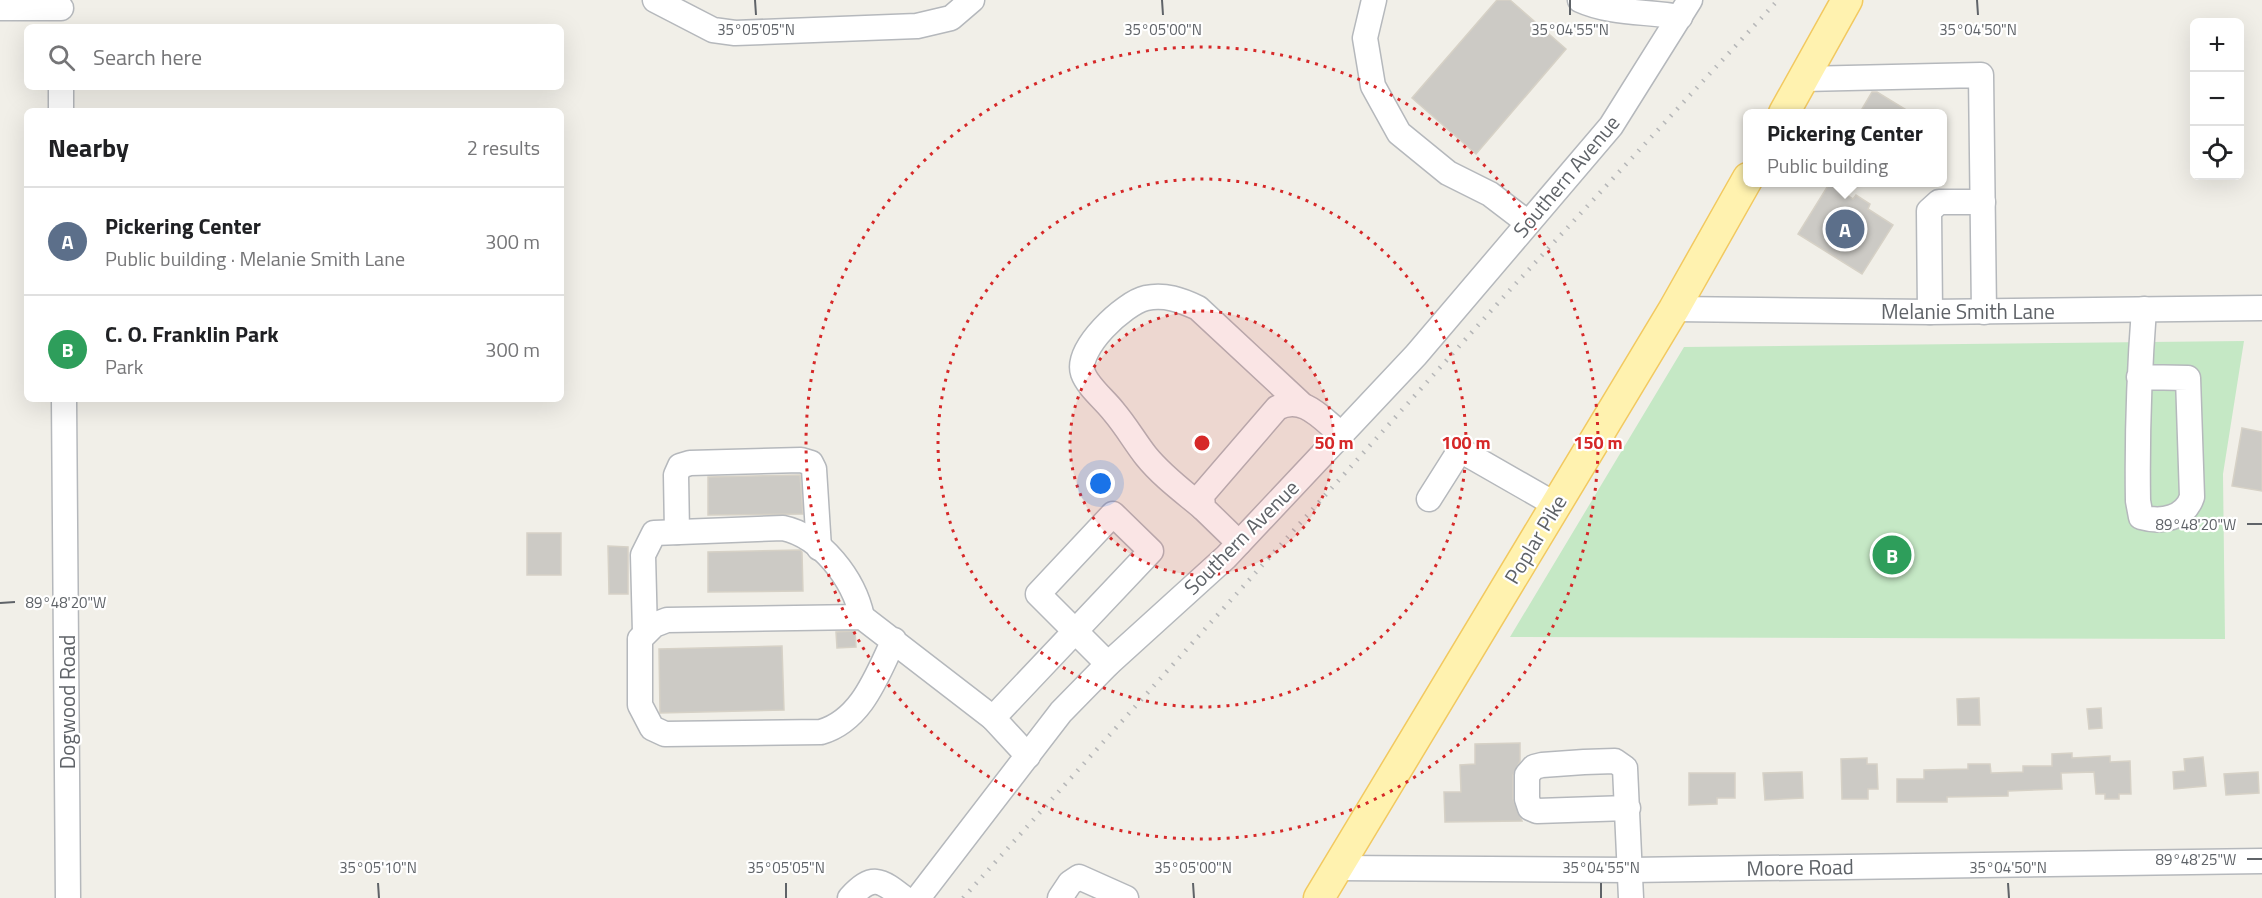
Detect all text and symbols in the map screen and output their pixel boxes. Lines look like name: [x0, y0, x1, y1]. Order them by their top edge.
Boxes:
text: 35°05'05"N: [717, 18, 795, 41]
text: 35°05'00"N: [1124, 18, 1202, 41]
text: 35°04'55"N: [1531, 18, 1609, 41]
text: 35°04'50"N: [1939, 18, 2017, 41]
map controls: [2190, 18, 2244, 180]
button: +: [2190, 18, 2244, 72]
search box: [24, 24, 564, 90]
text: Search here: [93, 40, 202, 74]
icon: search: [45, 41, 78, 74]
button: −: [2190, 72, 2244, 126]
street label: Southern Avenue: [1505, 108, 1627, 244]
popup: [1743, 109, 1947, 187]
text: Pickering Center: [1767, 116, 1923, 150]
button: locate: [2190, 126, 2244, 180]
text: Nearby: [48, 128, 129, 167]
text: 2 results: [467, 132, 540, 163]
text: Public building: [1767, 150, 1888, 181]
pin: A: [1826, 206, 1864, 252]
text: Pickering Center: [105, 209, 261, 243]
text: A: [61, 226, 74, 257]
text: 300 m: [485, 226, 540, 257]
text: Public building · Melanie Smith Lane: [105, 243, 405, 274]
street label: Melanie Smith Lane: [1881, 295, 2055, 327]
text: C. O. Franklin Park: [105, 317, 279, 351]
text: B: [61, 334, 74, 365]
text: 300 m: [485, 334, 540, 365]
text: Park: [105, 351, 143, 382]
text: 50 m: [1314, 429, 1354, 456]
text: 100 m: [1441, 429, 1491, 456]
text: 150 m: [1573, 429, 1623, 456]
centre of rings: [1192, 433, 1212, 453]
your location: [1086, 469, 1115, 498]
street label: Southern Avenue: [1176, 472, 1306, 602]
street label: Poplar Pike: [1496, 488, 1574, 590]
text: 89°48'20"W: [2156, 513, 2236, 536]
pin: B: [1872, 532, 1912, 578]
text: 89°48'20"W: [26, 591, 106, 614]
street label: Dogwood Road: [51, 635, 83, 769]
text: 89°48'25"W: [2156, 848, 2236, 871]
street label: Moore Road: [1746, 850, 1854, 884]
text: 35°05'10"N: [339, 856, 417, 879]
text: 35°05'05"N: [747, 856, 825, 879]
text: 35°05'00"N: [1154, 856, 1232, 879]
text: 35°04'55"N: [1562, 856, 1640, 879]
text: 35°04'50"N: [1969, 856, 2047, 879]

